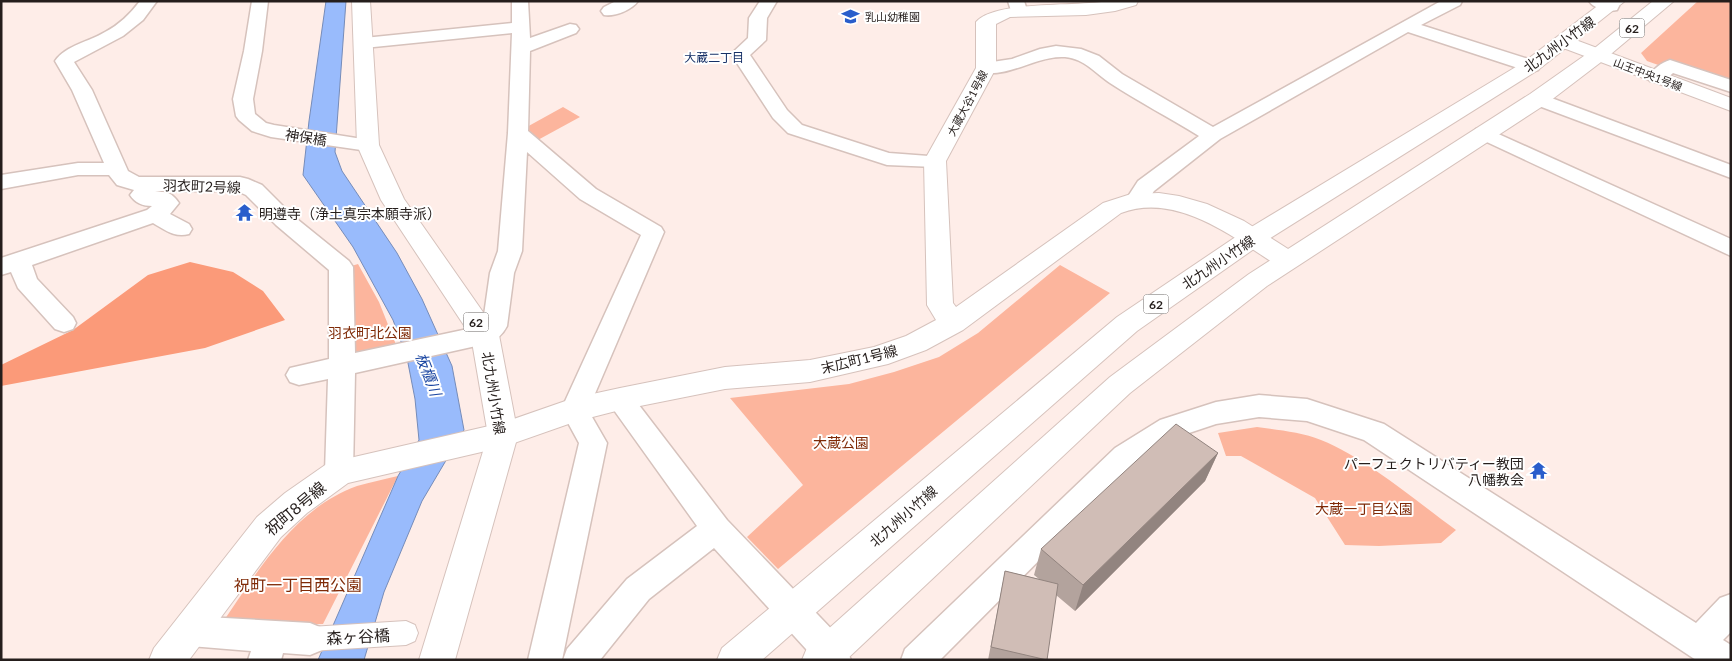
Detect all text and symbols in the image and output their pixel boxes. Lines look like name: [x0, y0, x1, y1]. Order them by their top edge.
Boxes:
school or university icon: 乳山幼稚園: [841, 6, 861, 26]
place label: 乳山幼稚園: [865, 10, 920, 23]
street label: 北九州小竹線: [1520, 12, 1598, 76]
road number: 62: [1620, 18, 1644, 38]
district label: 大蔵二丁目: [684, 50, 744, 65]
street label: 山王中央1号線: [1612, 55, 1684, 93]
street label: 大蔵大谷1号線: [944, 68, 990, 138]
street label: 神保橋: [284, 125, 328, 149]
street label: 羽衣町2号線: [163, 176, 241, 196]
temple icon: 明遵寺（浄土真宗本願寺派）: [235, 203, 255, 223]
place label: 明遵寺（浄土真宗本願寺派）: [259, 205, 441, 222]
street label: 北九州小竹線: [1178, 231, 1258, 293]
road number: 62: [1144, 294, 1168, 314]
road number: 62: [464, 313, 488, 332]
park label: 羽衣町北公園: [328, 324, 412, 341]
street label: 末広町1号線: [819, 341, 899, 377]
water label: 板櫃川: [413, 350, 446, 400]
street label: 北九州小竹線: [479, 350, 509, 436]
park label: 大蔵公園: [813, 434, 869, 451]
place label: パーフェクトリバティー教団 八幡教会: [1344, 455, 1524, 488]
temple icon: パーフェクトリバティー教団 八幡教会: [1528, 461, 1548, 481]
street label: 祝町8号線: [261, 477, 329, 539]
street label: 北九州小竹線: [866, 482, 940, 550]
park label: 大蔵一丁目公園: [1315, 500, 1413, 517]
park label: 祝町一丁目西公園: [234, 575, 362, 594]
street label: 森ヶ谷橋: [326, 625, 390, 647]

